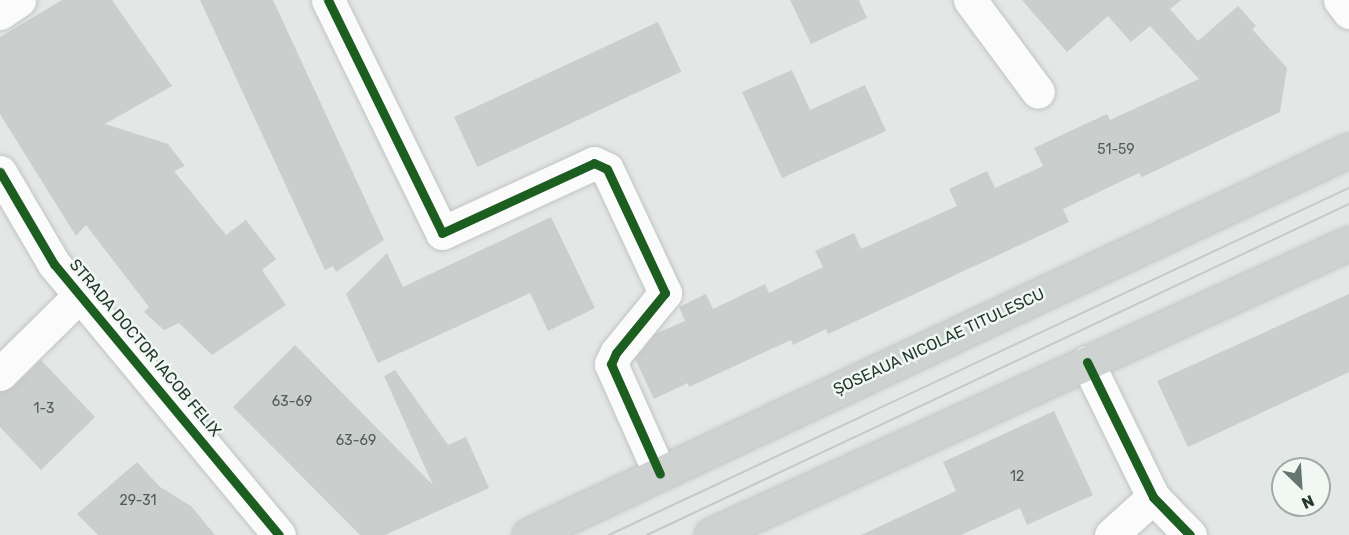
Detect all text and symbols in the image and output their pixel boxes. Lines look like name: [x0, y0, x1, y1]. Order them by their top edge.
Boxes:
house number: 51-59: [1097, 142, 1135, 158]
street label: STRADA DOCTOR IACOB FELIX: [65, 255, 225, 441]
street label: ȘOSEAUA NICOLAE TITULESCU: [830, 284, 1048, 400]
house number: 63-69: [272, 394, 312, 410]
house number: 1-3: [34, 401, 54, 417]
house number: 63-69: [336, 433, 376, 449]
north arrow: [1271, 457, 1331, 517]
house number: 12: [1010, 469, 1024, 485]
text: N: [1299, 491, 1317, 513]
house number: 29-31: [120, 493, 156, 509]

